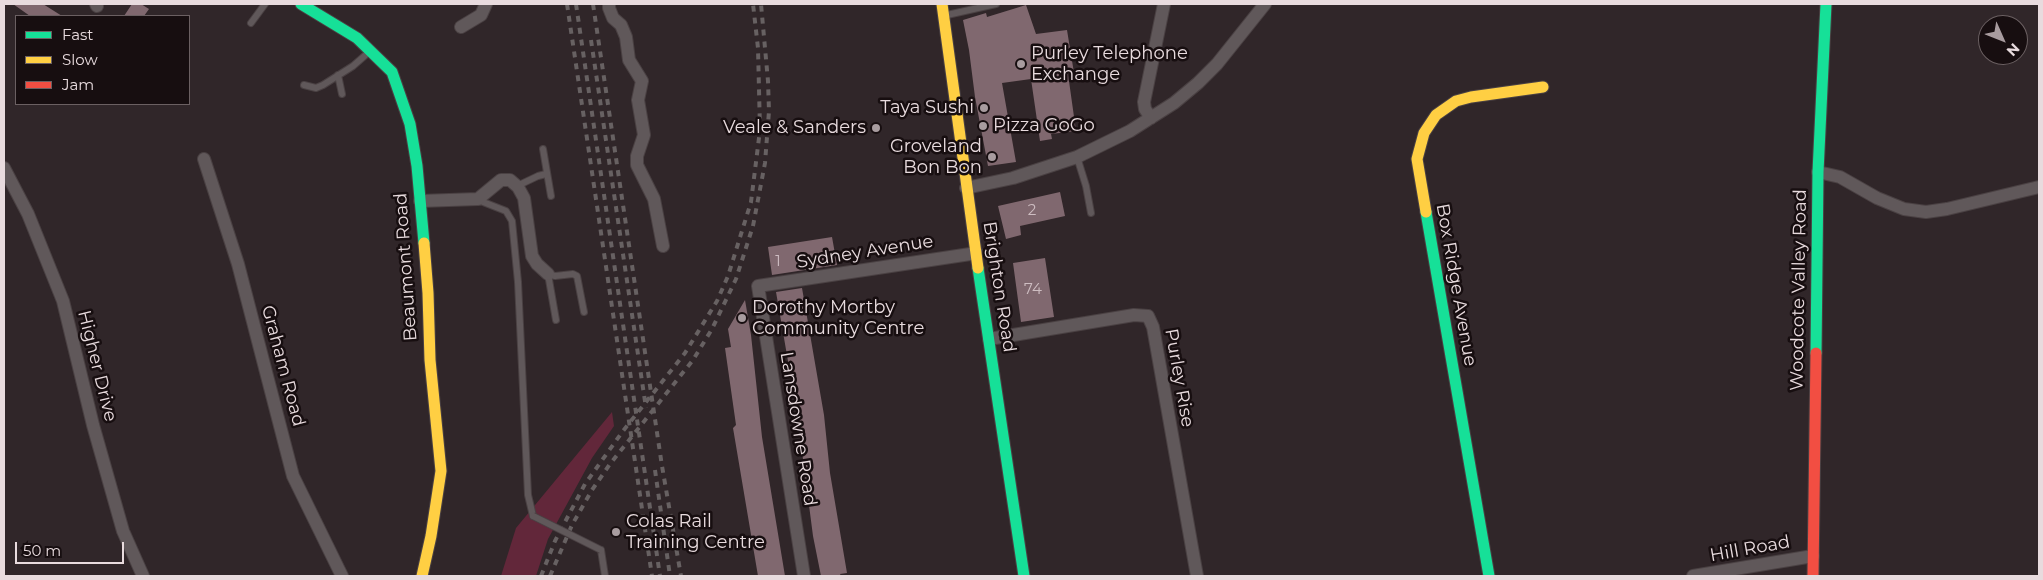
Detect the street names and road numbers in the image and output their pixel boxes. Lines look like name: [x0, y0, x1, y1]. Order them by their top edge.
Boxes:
street label: Woodcote Valley Road: [1786, 189, 1812, 391]
street label: Beaumont Road: [390, 192, 422, 342]
street label: Box Ridge Avenue: [1431, 202, 1481, 368]
street label: Brighton Road: [978, 220, 1020, 354]
street label: Sydney Avenue: [795, 231, 935, 273]
street label: Graham Road: [256, 303, 310, 429]
street label: Higher Drive: [73, 308, 121, 424]
street label: Purley Rise: [1160, 327, 1198, 429]
street label: Lansdowne Road: [775, 350, 821, 508]
street label: Hill Road: [1708, 531, 1792, 567]

